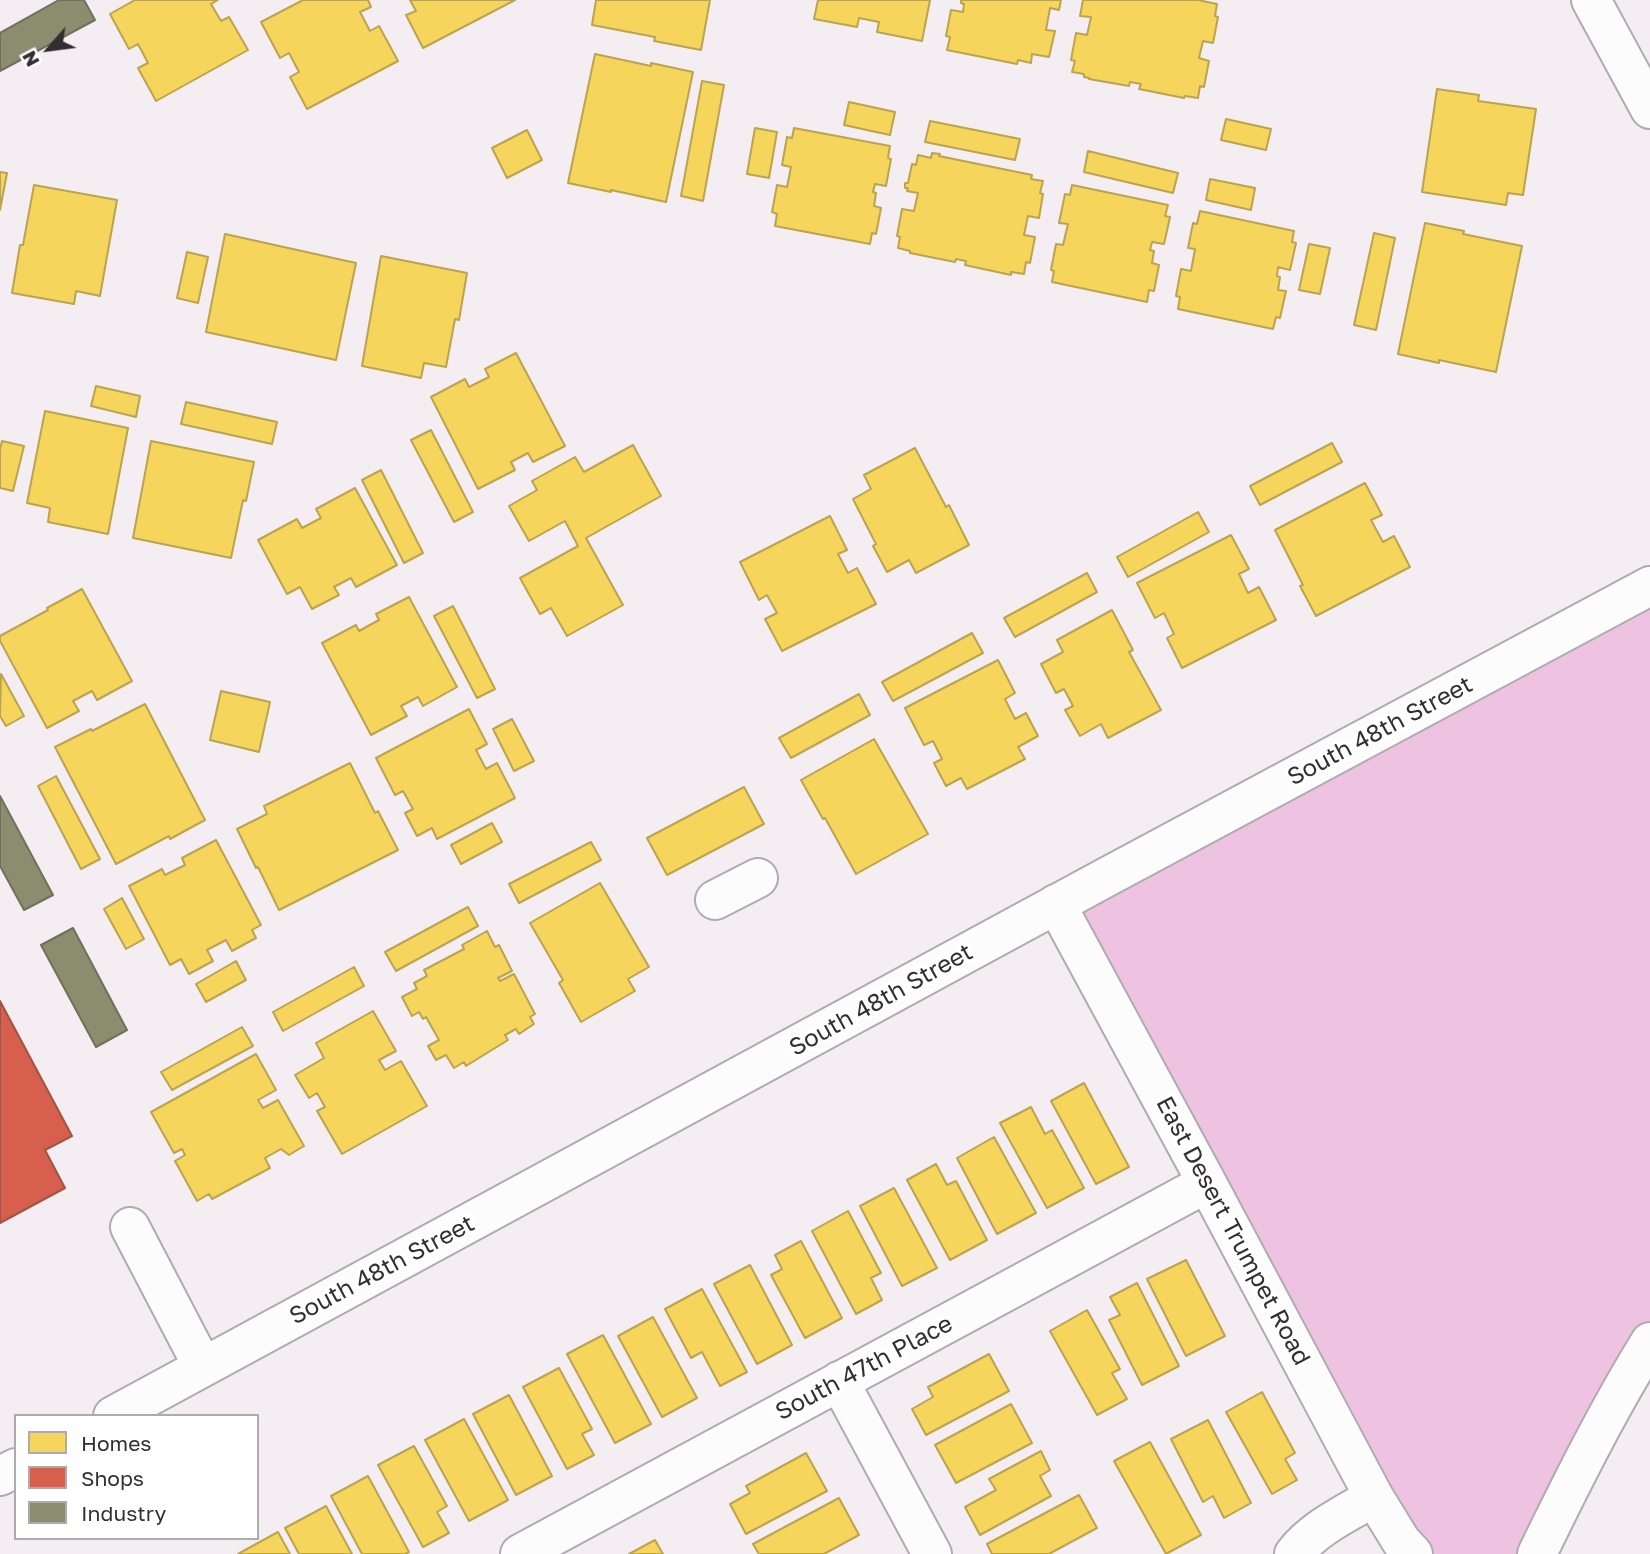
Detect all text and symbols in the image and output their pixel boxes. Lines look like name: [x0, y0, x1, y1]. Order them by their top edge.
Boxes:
north arrow: [14, 14, 84, 84]
text: N: [16, 47, 44, 71]
street label: South 48th Street: [1283, 670, 1477, 792]
street label: South 48th Street: [784, 938, 978, 1062]
street label: East Desert Trumpet Road: [1150, 1092, 1316, 1370]
street label: South 48th Street: [285, 1209, 479, 1331]
street label: South 47th Place: [771, 1309, 957, 1427]
legend: [14, 1414, 259, 1540]
text: Homes: [81, 1430, 151, 1456]
text: Shops: [81, 1465, 144, 1491]
text: Industry: [81, 1500, 166, 1526]

